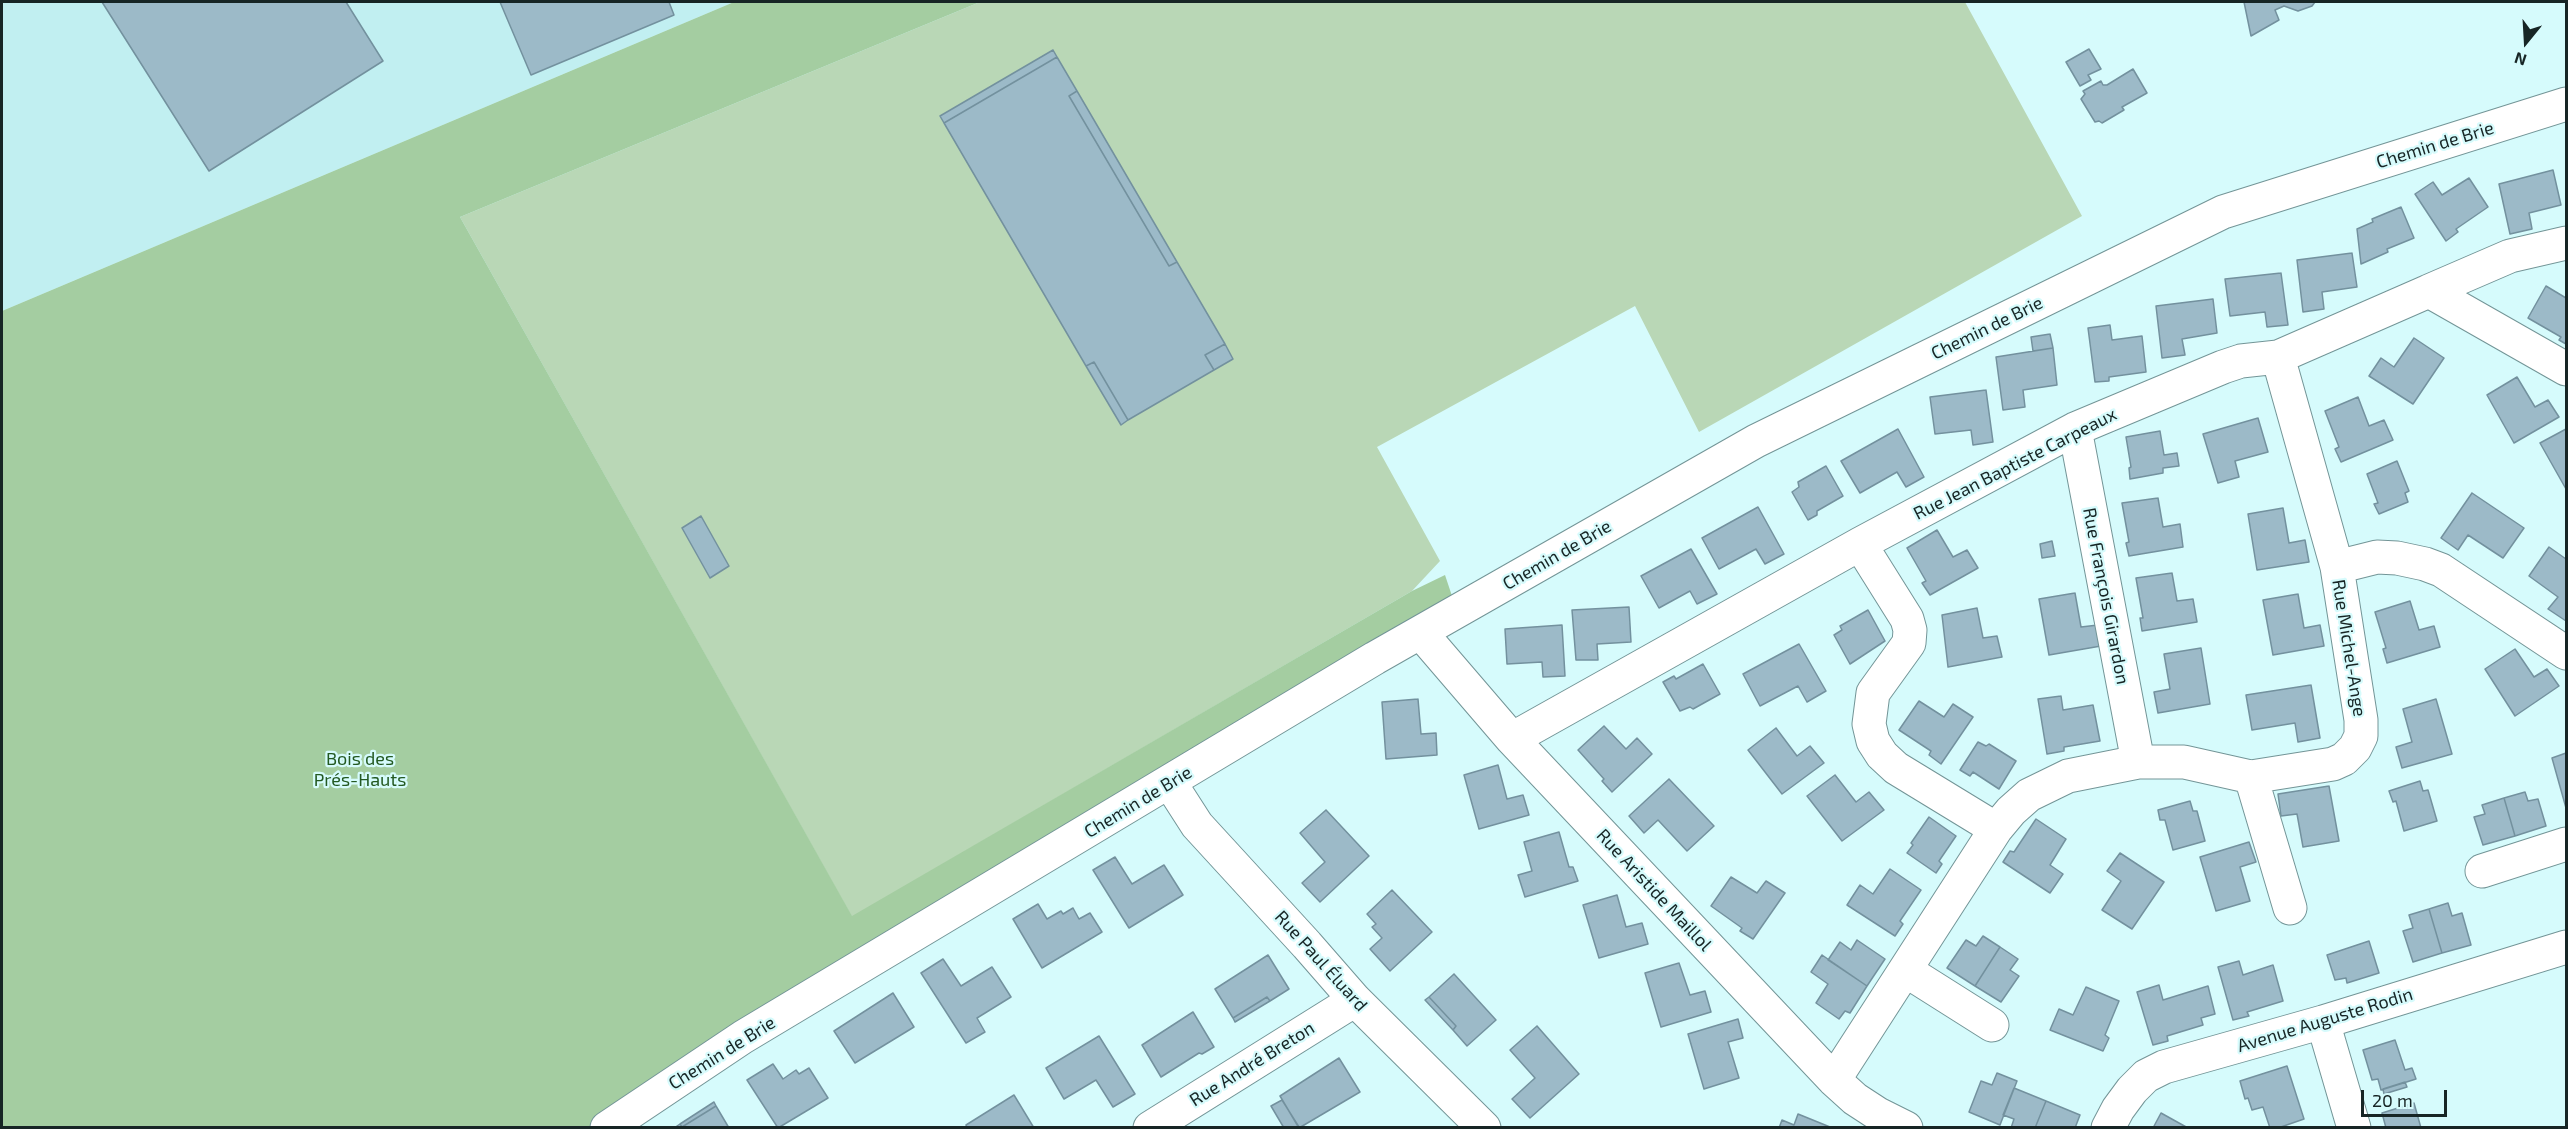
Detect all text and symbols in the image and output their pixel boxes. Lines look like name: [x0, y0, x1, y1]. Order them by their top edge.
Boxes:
north arrow: [2496, 12, 2556, 72]
text: N: [2512, 49, 2529, 70]
street label: Chemin de Brie: [2374, 117, 2496, 173]
street label: Chemin de Brie: [1928, 292, 2046, 364]
street label: Rue Jean Baptiste Carpeaux: [1910, 403, 2120, 525]
street label: Rue François Girardon: [2078, 506, 2134, 686]
street label: Chemin de Brie: [1499, 515, 1615, 595]
street label: Rue Michel-Ange: [2327, 578, 2371, 718]
park label: Bois des Prés-Hauts: [314, 748, 406, 790]
street label: Chemin de Brie: [1080, 761, 1196, 843]
street label: Rue Aristide Maillol: [1592, 825, 1716, 955]
street label: Rue Paul Éluard: [1270, 906, 1372, 1016]
street label: Avenue Auguste Rodin: [2235, 983, 2415, 1057]
street label: Chemin de Brie: [665, 1012, 779, 1094]
street label: Rue André Breton: [1186, 1017, 1318, 1111]
scale bar: [2364, 1078, 2450, 1116]
text: 20 m: [2372, 1089, 2413, 1111]

